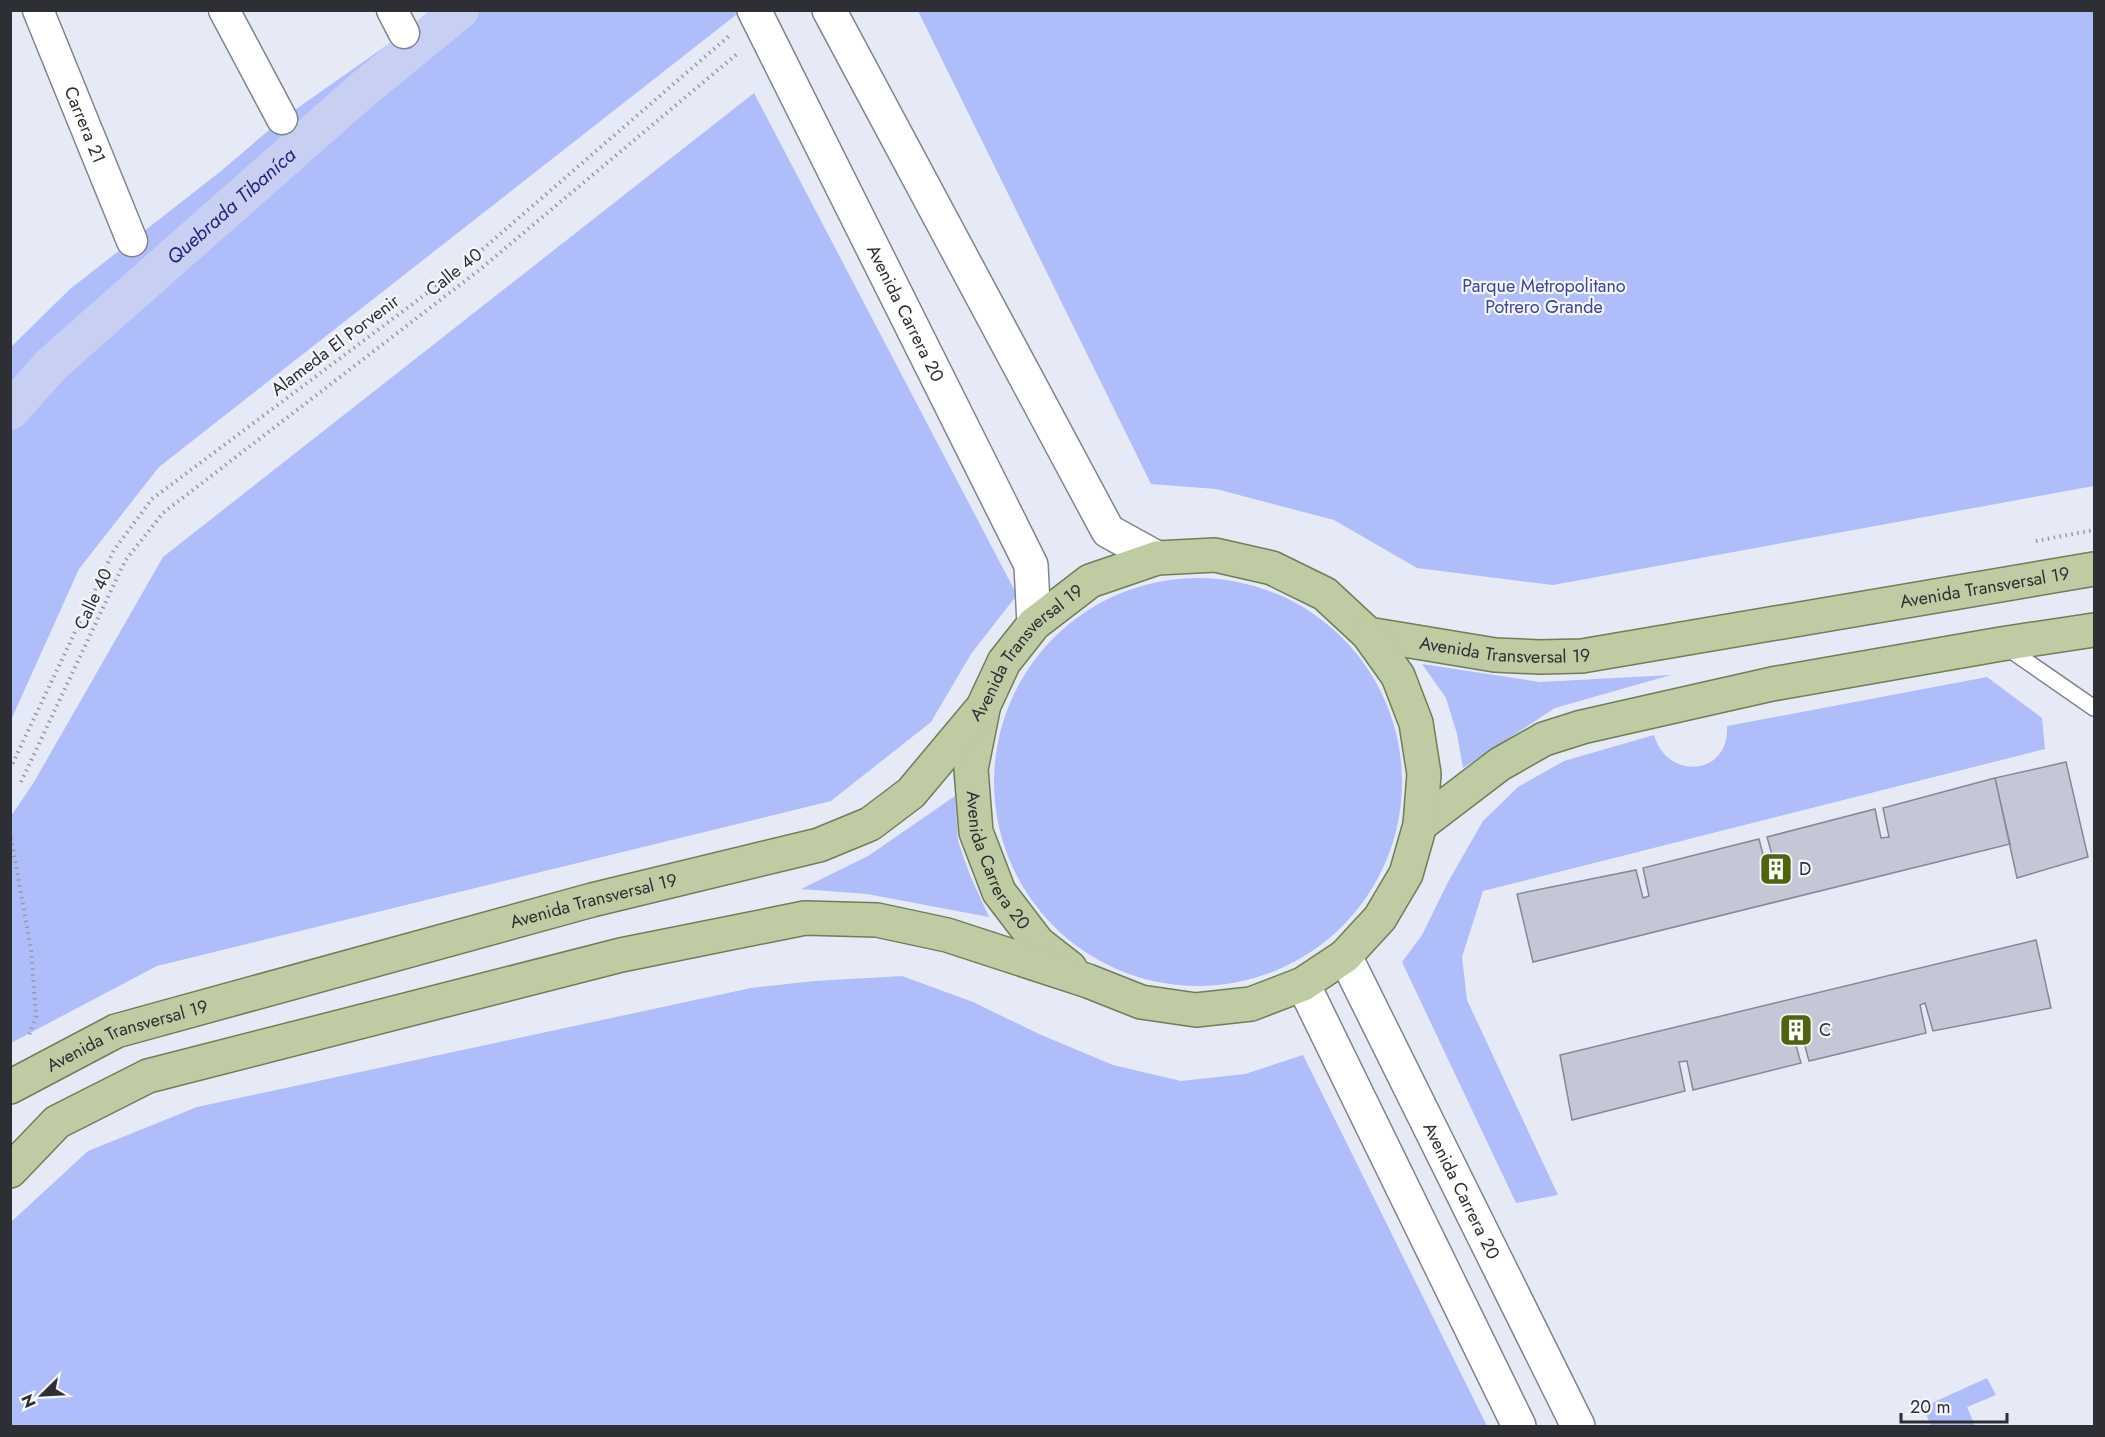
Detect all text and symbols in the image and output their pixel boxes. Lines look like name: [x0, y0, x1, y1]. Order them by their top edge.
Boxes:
street label: Carrera 21: [57, 82, 112, 167]
water label: Quebrada Tibaníca: [160, 141, 302, 271]
street label: Avenida Carrera 20: [860, 240, 951, 386]
street label: Calle 40: [420, 242, 488, 302]
park label: Parque Metropolitano Potrero Grande: [1462, 273, 1626, 320]
street label: Alameda El Porvenir: [265, 288, 405, 402]
street label: Avenida Transversal 19: [1898, 560, 2072, 615]
street label: Calle 40: [67, 564, 119, 634]
street label: Avenida Transversal 19: [964, 578, 1089, 727]
street label: Avenida Transversal 19: [1418, 630, 1593, 670]
street label: Avenida Carrera 20: [960, 790, 1036, 935]
building icon: D: [1758, 851, 1794, 887]
place label: D: [1799, 856, 1811, 882]
street label: Avenida Transversal 19: [507, 867, 680, 935]
street label: Avenida Transversal 19: [42, 993, 211, 1078]
building icon: C: [1778, 1012, 1814, 1048]
place label: C: [1819, 1017, 1831, 1043]
street label: Avenida Carrera 20: [1416, 1118, 1506, 1264]
north arrow: [12, 1365, 72, 1425]
scale bar: [1901, 1386, 2008, 1424]
text: N: [16, 1390, 42, 1411]
text: 20 m: [1910, 1394, 1950, 1420]

